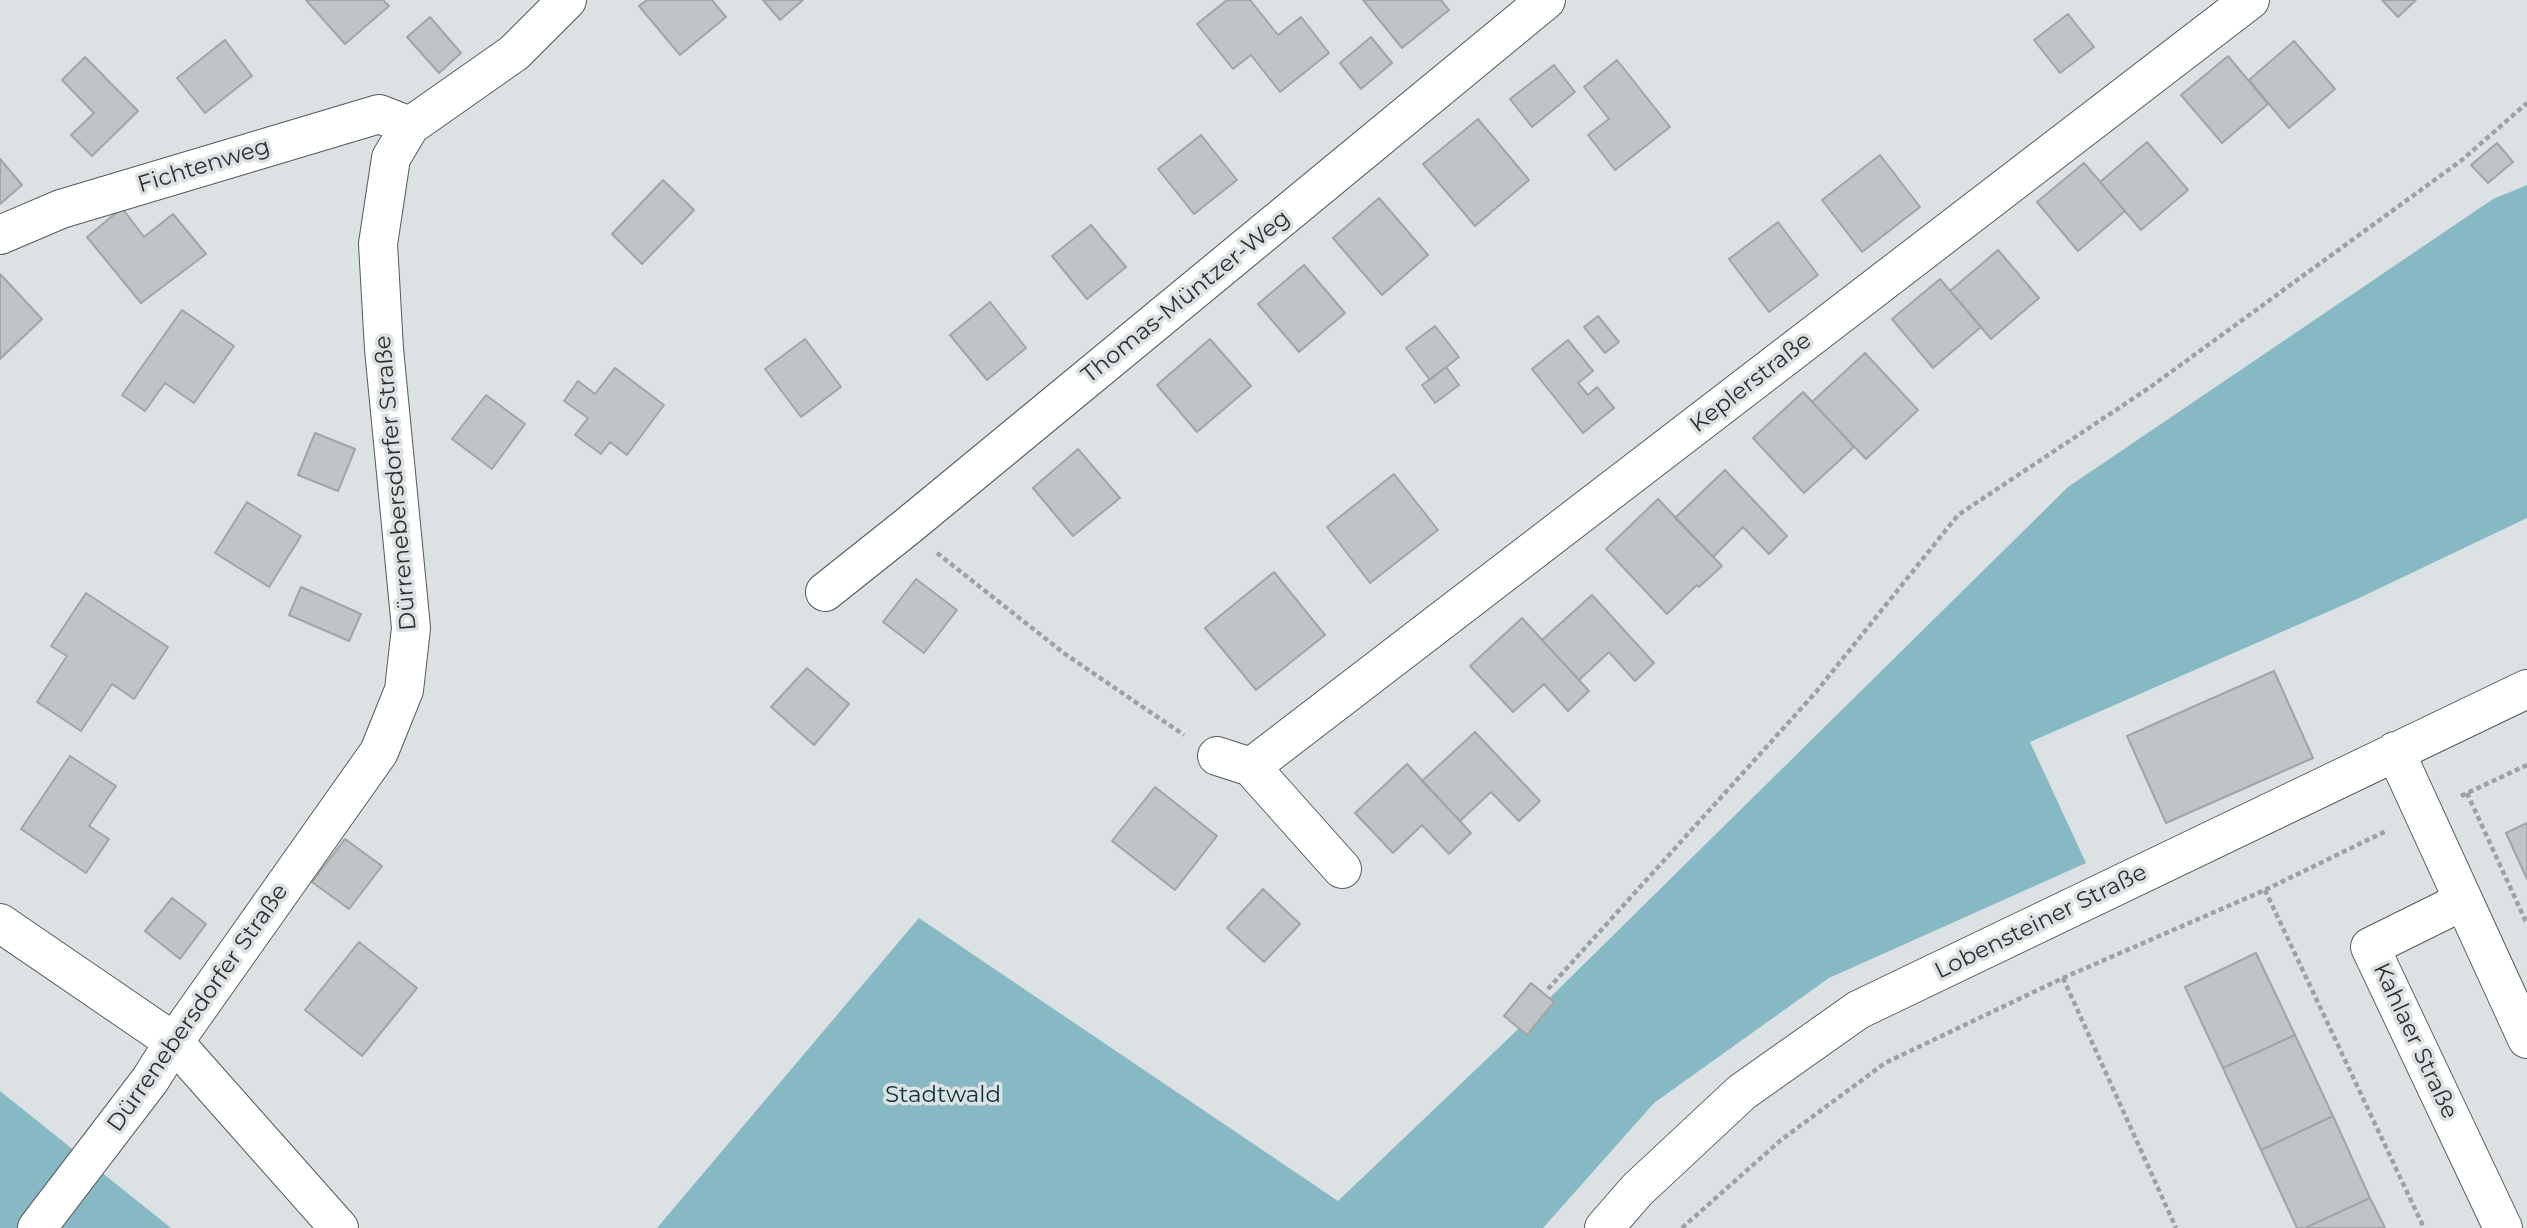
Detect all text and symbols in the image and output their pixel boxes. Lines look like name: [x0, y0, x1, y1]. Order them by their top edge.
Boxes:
street label: Fichtenweg: [135, 133, 273, 199]
street label: Thomas-Müntzer-Weg: [1076, 204, 1296, 390]
street label: Keplerstraße: [1685, 327, 1817, 439]
street label: Dürrenebersdorfer Straße: [369, 334, 423, 632]
street label: Lobensteiner Straße: [1931, 859, 2151, 985]
street label: Dürrenebersdorfer Straße: [102, 879, 294, 1137]
street label: Kahlaer Straße: [2367, 959, 2463, 1123]
park label: Stadtwald: [885, 1081, 1001, 1109]

